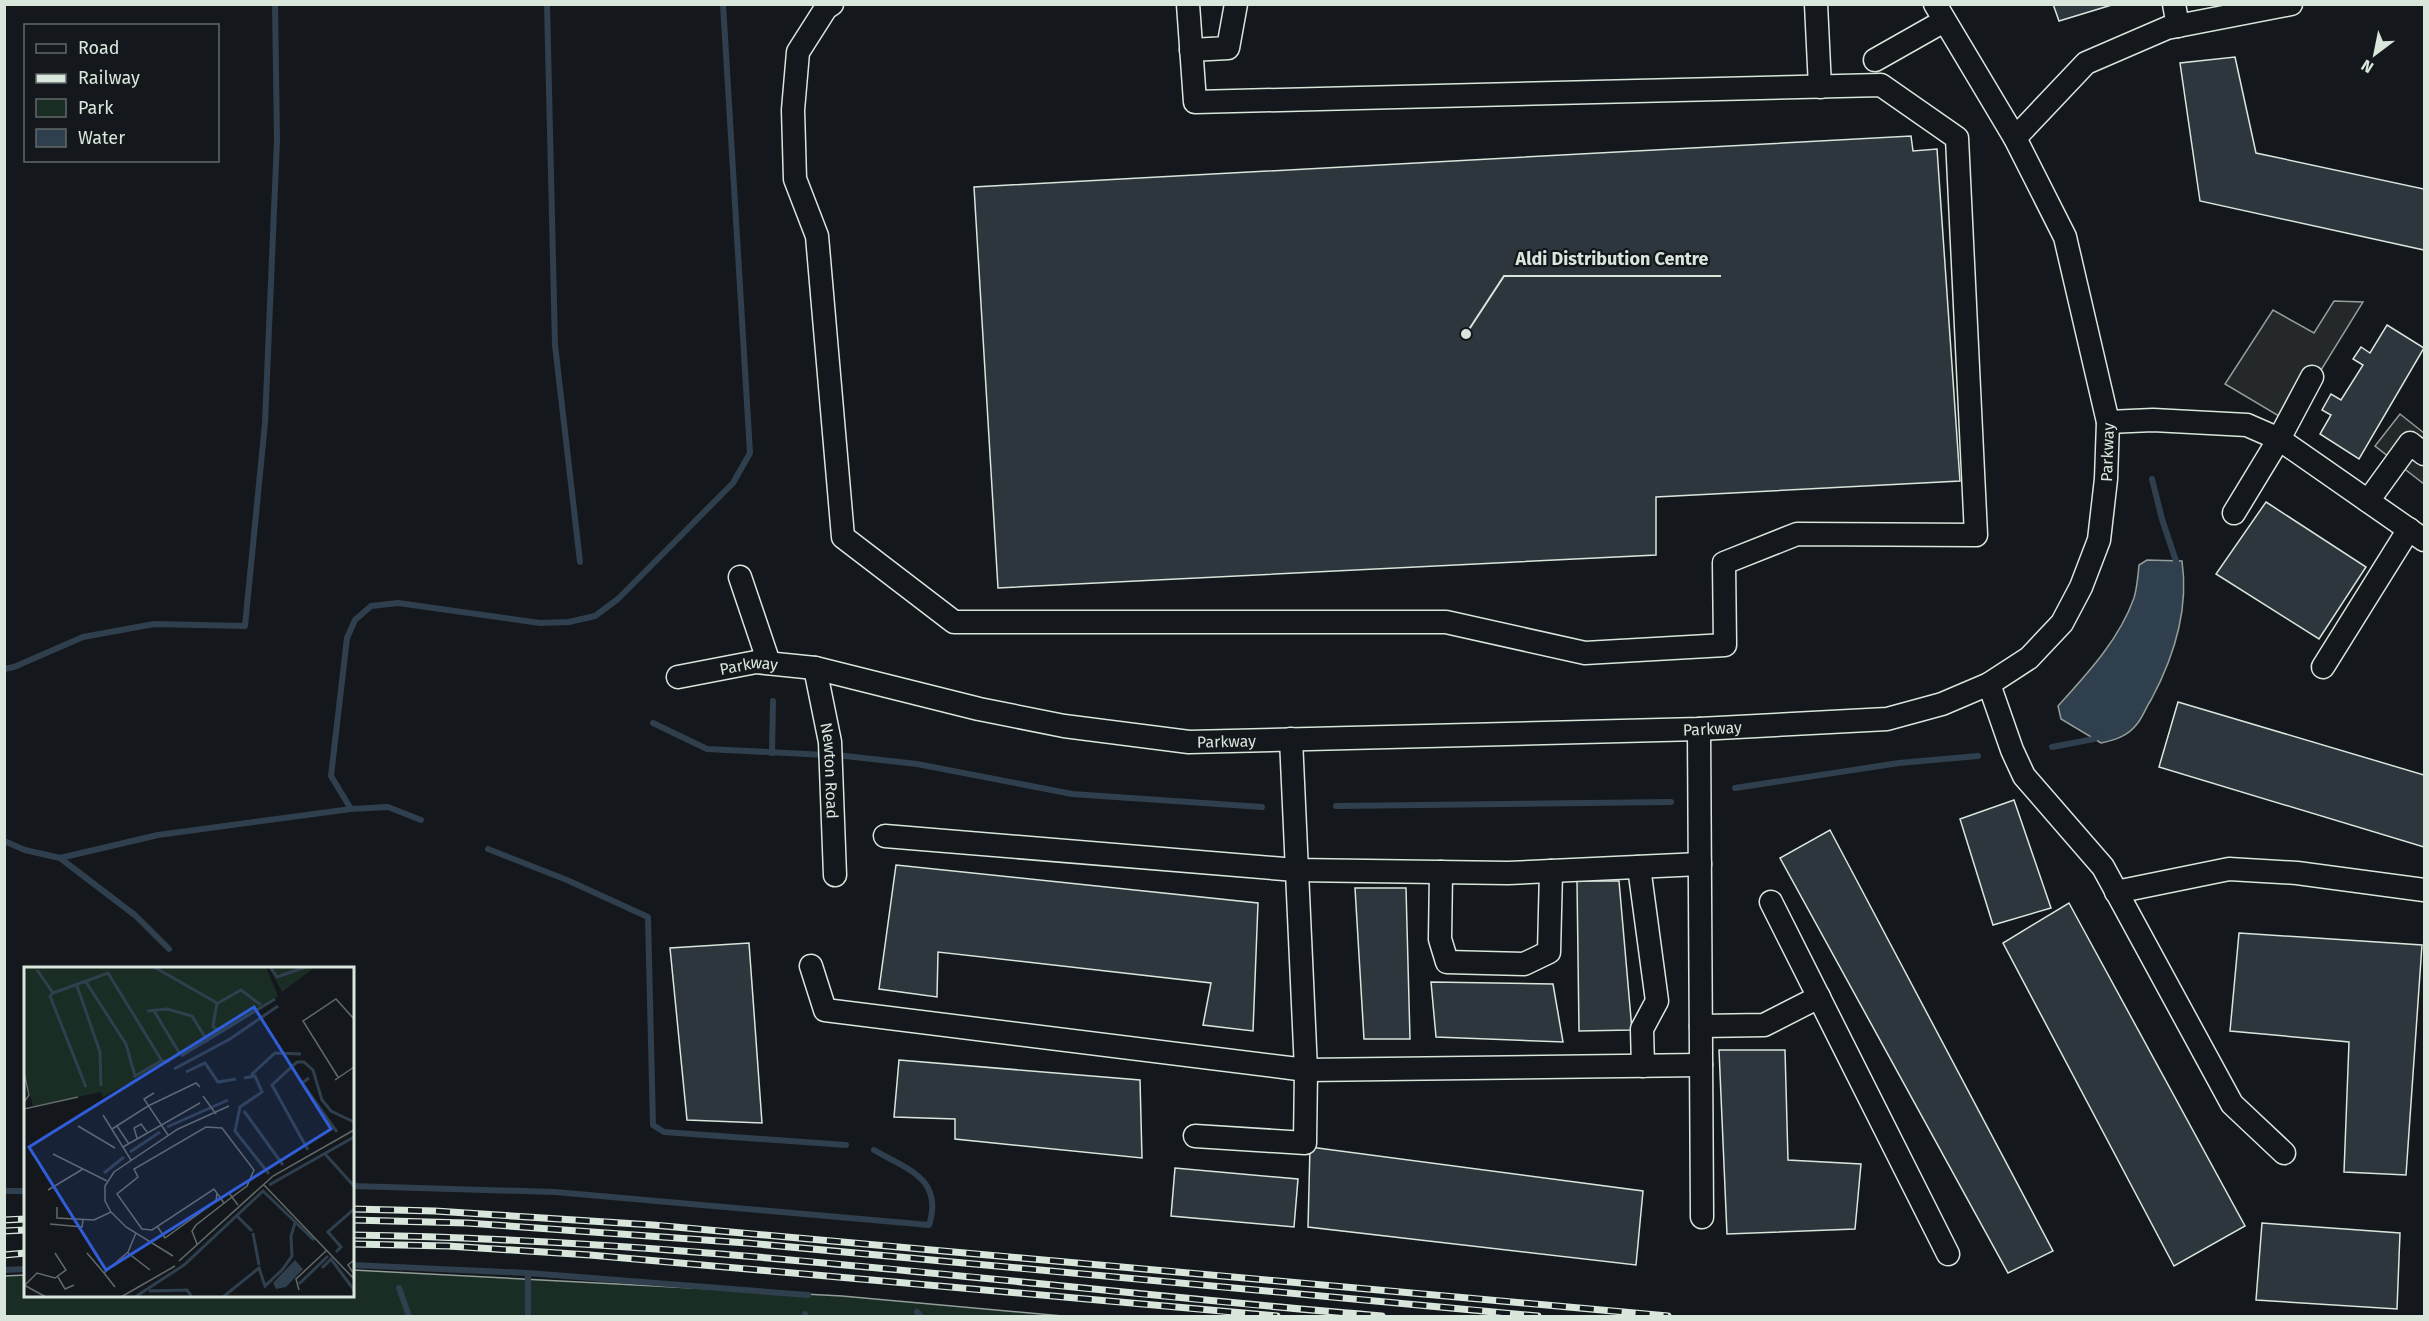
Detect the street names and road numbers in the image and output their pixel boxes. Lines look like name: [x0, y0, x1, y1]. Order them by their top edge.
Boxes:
street label: Parkway: [2097, 422, 2118, 482]
street label: Parkway: [718, 652, 779, 679]
street label: Parkway: [1683, 718, 1743, 739]
street label: Newton Road: [816, 721, 842, 819]
street label: Parkway: [1197, 731, 1256, 752]

